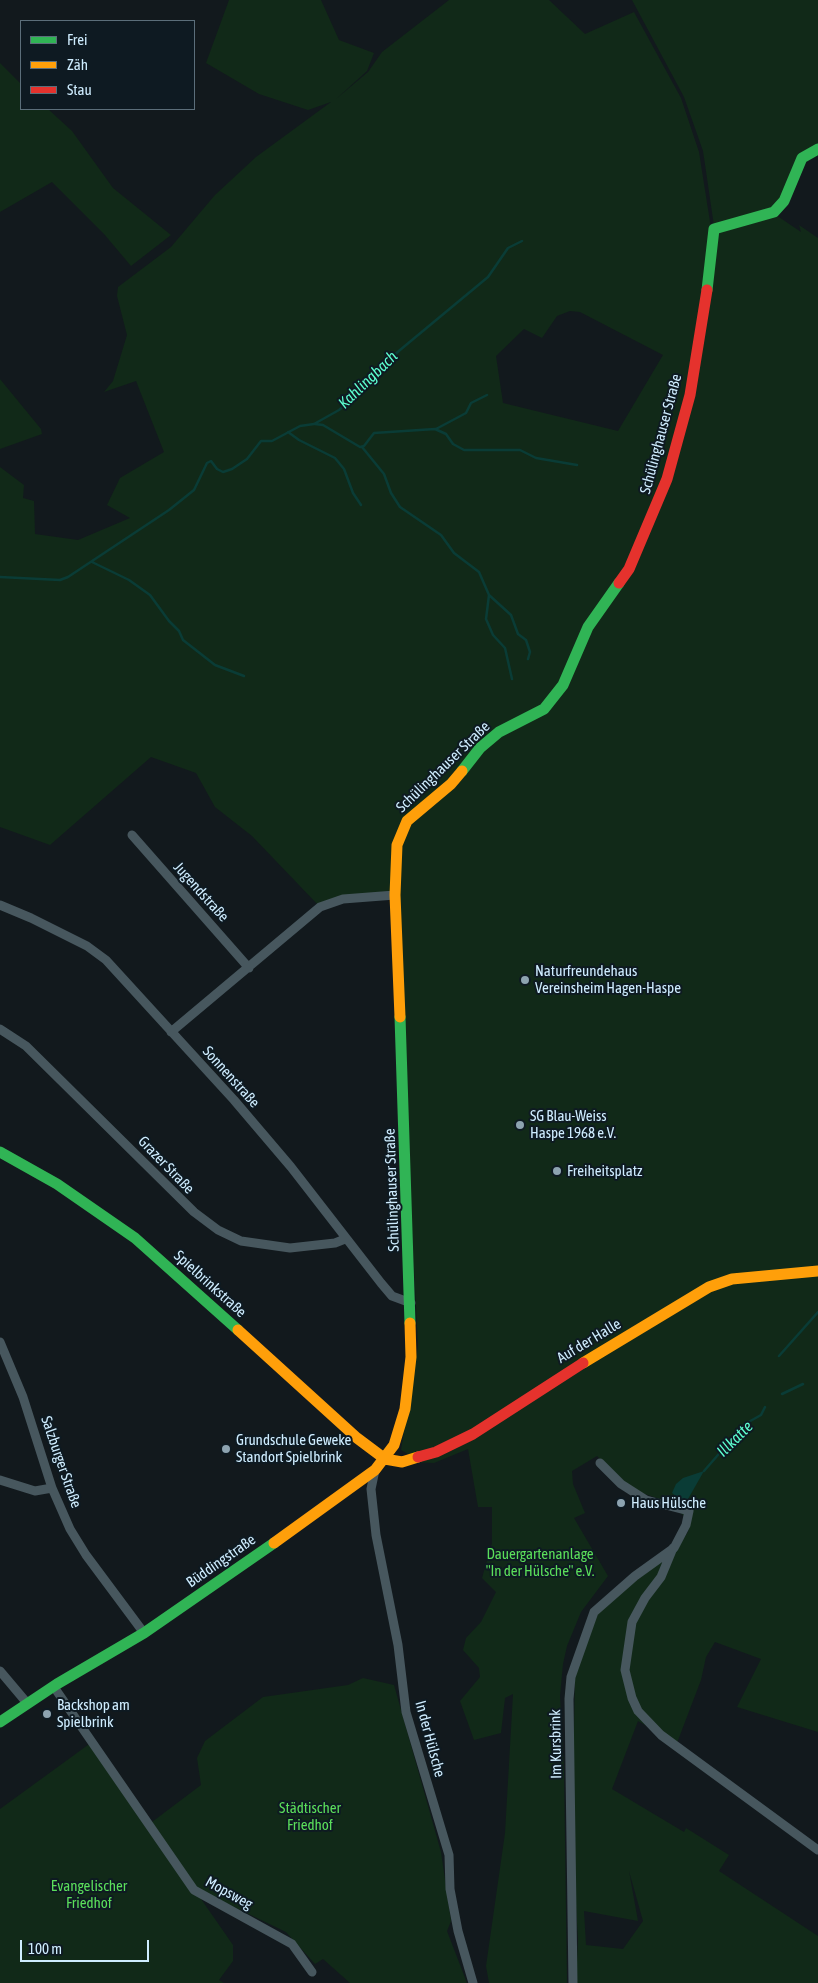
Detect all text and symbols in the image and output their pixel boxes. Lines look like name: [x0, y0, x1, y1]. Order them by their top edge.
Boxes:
legend: [20, 20, 195, 110]
text: Frei: [67, 31, 87, 48]
text: Zäh: [67, 56, 88, 73]
text: Stau: [67, 81, 92, 98]
water label: Kahlingbach: [334, 347, 402, 413]
street label: Schülinghauser Straße: [636, 372, 686, 496]
street label: Schülinghauser Straße: [392, 718, 494, 816]
street label: Jugendstraße: [170, 858, 232, 926]
place label: Naturfreundehaus Vereinsheim Hagen-Haspe: [535, 962, 681, 997]
marker: Naturfreundehaus Vereinsheim Hagen-Haspe: [519, 974, 531, 986]
street label: Sonnenstraße: [199, 1043, 263, 1111]
place label: SG Blau-Weiss Haspe 1968 e.V.: [530, 1107, 616, 1142]
marker: SG Blau-Weiss Haspe 1968 e.V.: [514, 1119, 526, 1131]
street label: Schülinghauser Straße: [381, 1128, 403, 1252]
street label: Grazer Straße: [134, 1132, 198, 1198]
place label: Freiheitsplatz: [567, 1162, 642, 1180]
marker: Freiheitsplatz: [551, 1165, 563, 1177]
street label: Spielbrinkstraße: [170, 1247, 250, 1321]
street label: Auf der Halle: [554, 1315, 624, 1367]
street label: Salzburger Straße: [37, 1414, 85, 1510]
water label: Illkatte: [713, 1417, 757, 1461]
place label: Grundschule Geweke Standort Spielbrink: [236, 1431, 351, 1466]
marker: Grundschule Geweke Standort Spielbrink: [220, 1443, 232, 1455]
place label: Haus Hülsche: [631, 1494, 706, 1512]
marker: Haus Hülsche: [615, 1497, 627, 1509]
street label: Büddingstraße: [183, 1531, 259, 1591]
park label: Dauergartenanlage "In der Hülsche" e.V.: [486, 1545, 594, 1580]
place label: Backshop am Spielbrink: [57, 1696, 130, 1731]
street label: In der Hülsche: [411, 1699, 449, 1779]
marker: Backshop am Spielbrink: [41, 1708, 53, 1720]
street label: Im Kursbrink: [546, 1709, 566, 1779]
park label: Städtischer Friedhof: [279, 1799, 341, 1834]
street label: Mopsweg: [202, 1873, 256, 1913]
park label: Evangelischer Friedhof: [51, 1877, 127, 1912]
scale bar: [22, 1930, 151, 1962]
text: 100 m: [28, 1940, 62, 1957]

